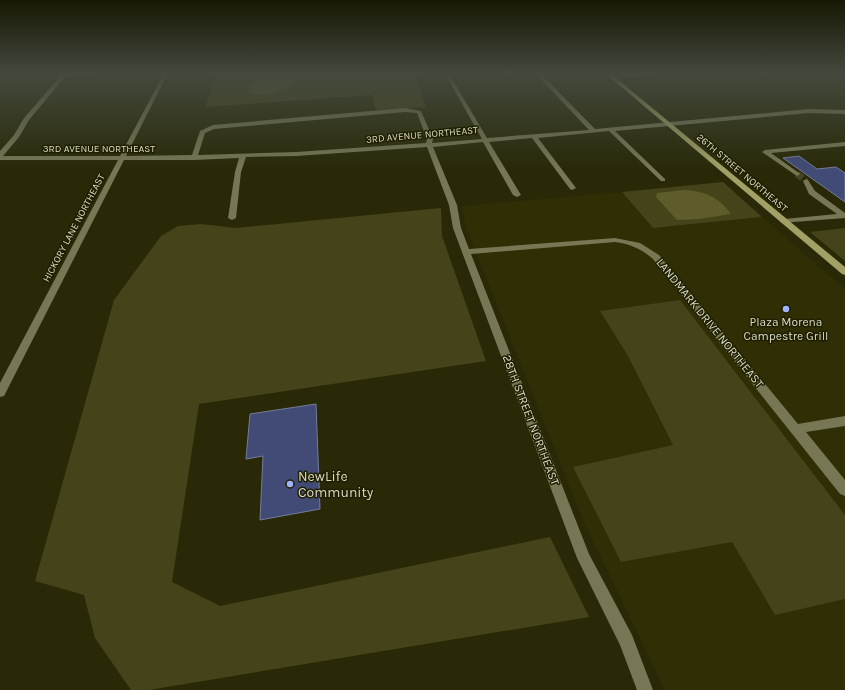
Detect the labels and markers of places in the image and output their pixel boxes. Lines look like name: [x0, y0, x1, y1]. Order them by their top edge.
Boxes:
marker: Plaza Morena Campestre Grill: [781, 304, 791, 314]
place label: Plaza Morena Campestre Grill: [744, 315, 828, 343]
place label: NewLife Community: [298, 468, 374, 501]
marker: NewLife Community: [285, 479, 295, 489]

